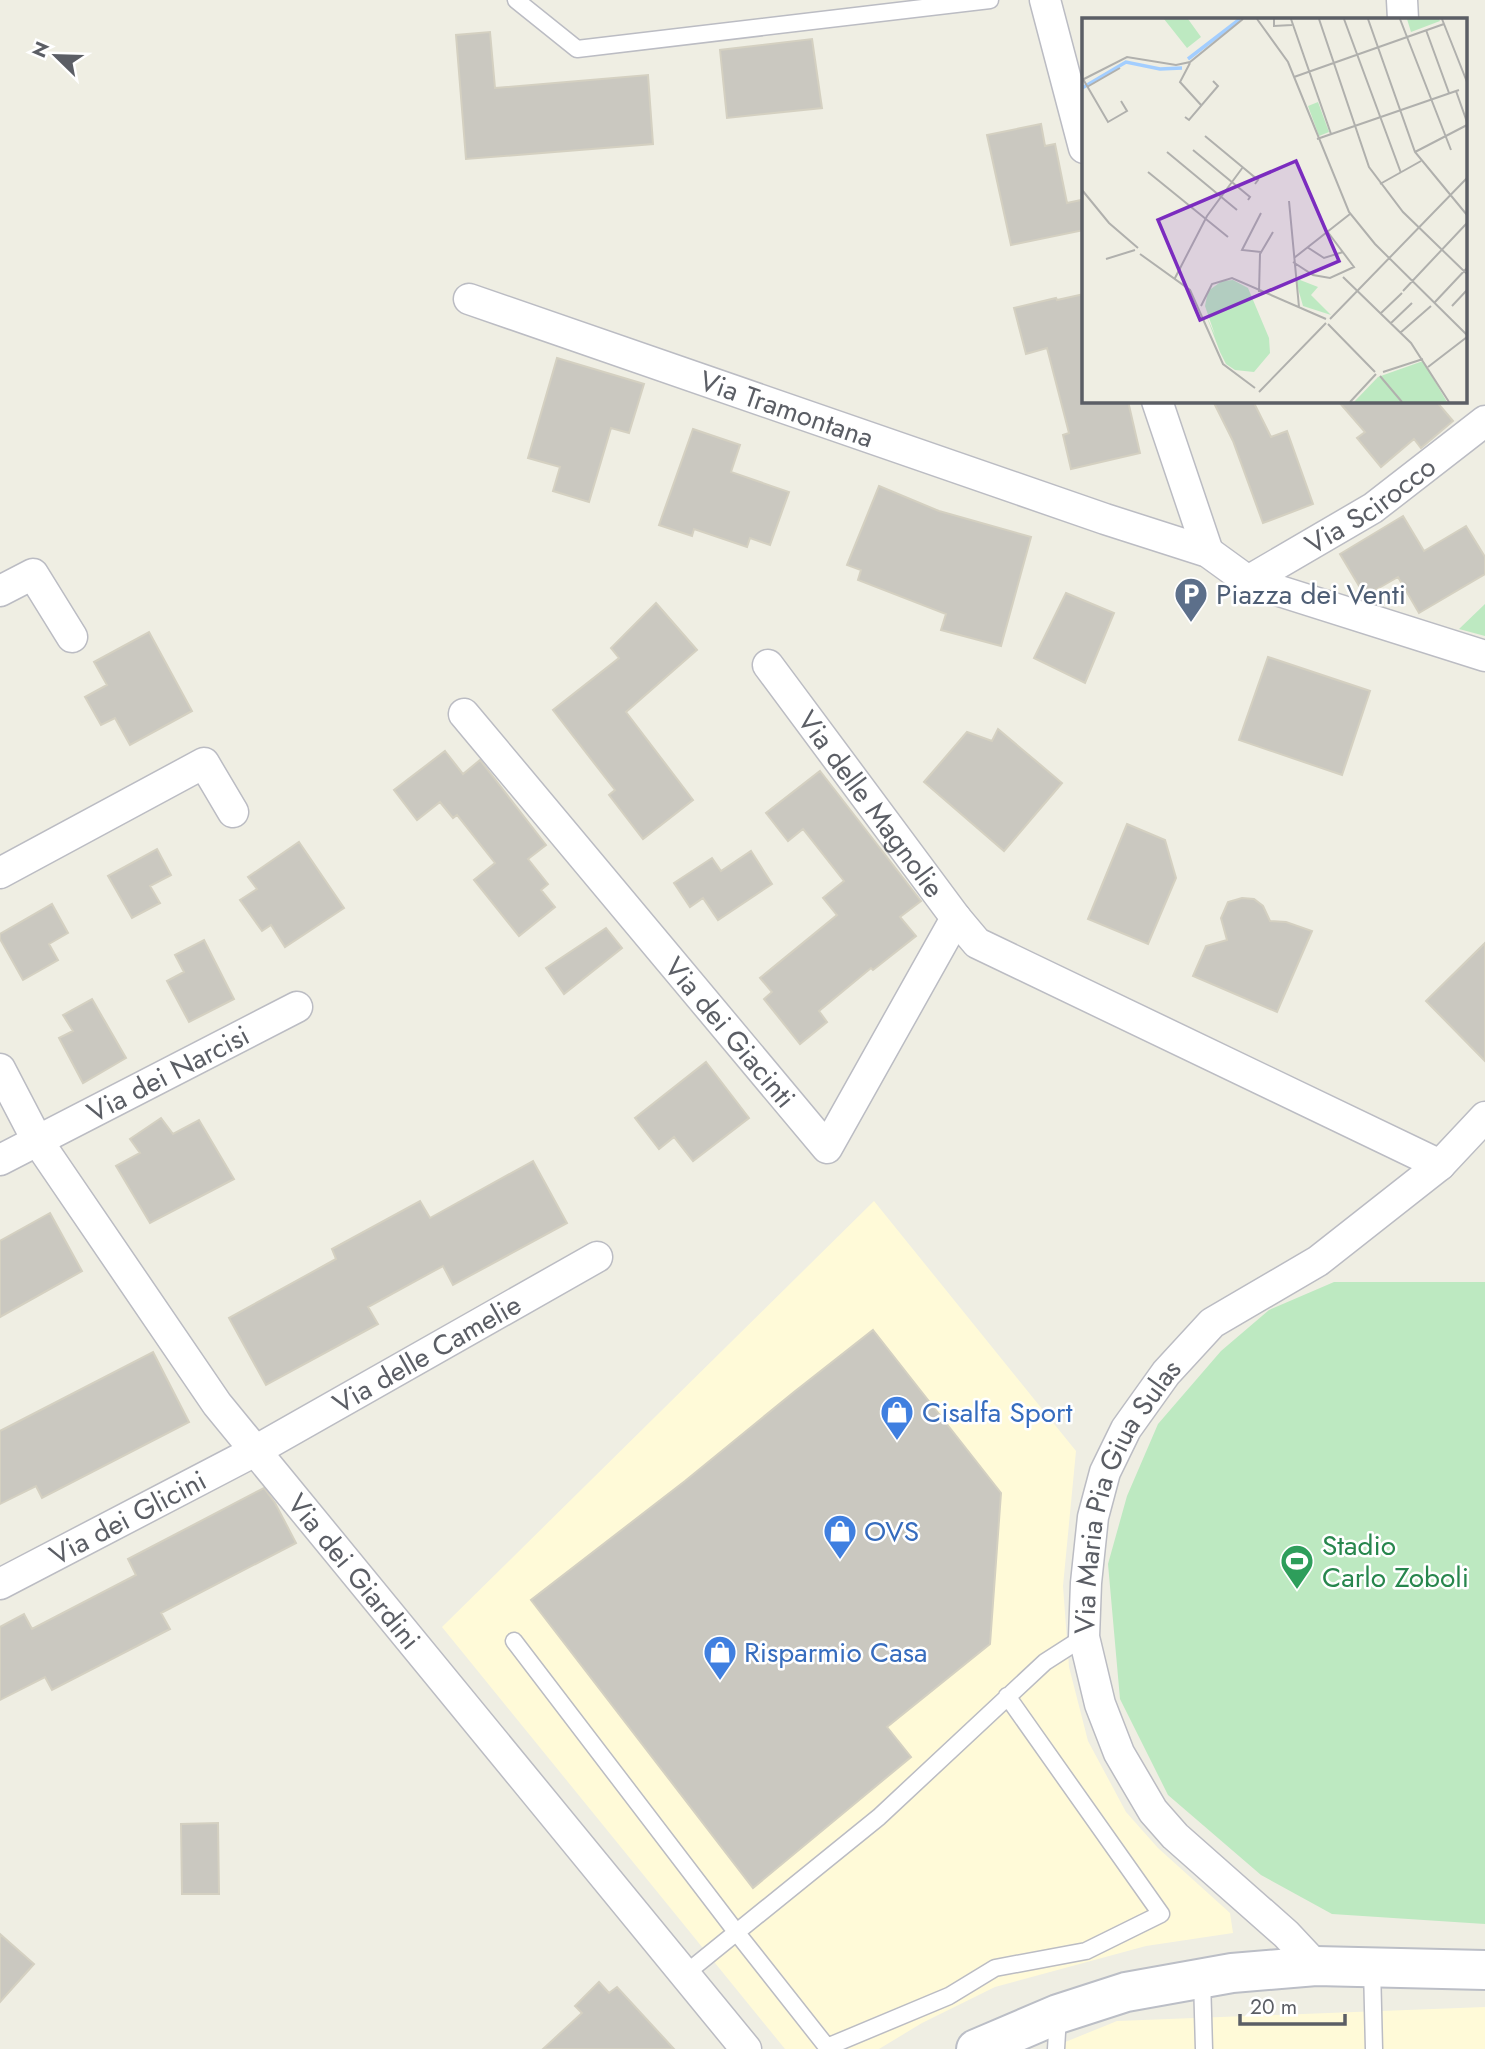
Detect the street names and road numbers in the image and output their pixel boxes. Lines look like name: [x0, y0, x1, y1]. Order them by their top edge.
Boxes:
street label: Via Tramontana: [694, 360, 879, 458]
street label: Via Scirocco: [1297, 447, 1445, 564]
street label: Via delle Magnolie: [788, 702, 954, 906]
street label: Via dei Giacinti: [655, 948, 805, 1117]
street label: Via dei Narcisi: [80, 1015, 256, 1133]
street label: Via delle Camelie: [325, 1284, 529, 1424]
street label: Via Maria Pia Giua Sulas: [1064, 1350, 1191, 1635]
street label: Via dei Glicini: [42, 1460, 214, 1576]
street label: Via dei Giardini: [277, 1485, 430, 1658]

